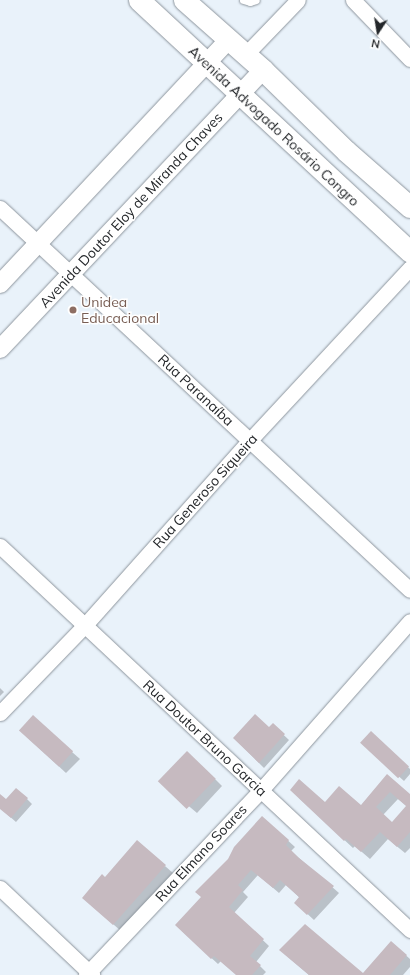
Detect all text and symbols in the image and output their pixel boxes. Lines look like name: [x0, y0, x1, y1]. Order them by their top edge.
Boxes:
north arrow: [358, 12, 398, 52]
text: N: [370, 36, 381, 51]
street label: Avenida Advogado Rosário Congro: [185, 42, 363, 210]
street label: Avenida Doutor Eloy de Miranda Chaves: [36, 109, 226, 311]
place label: Unidea Educacional: [81, 294, 159, 326]
marker: Unidea Educacional: [68, 305, 78, 315]
street label: Rua Paranaíba: [155, 351, 237, 429]
street label: Rua Generoso Siqueira: [149, 430, 261, 552]
street label: Rua Doutor Bruno Garcia: [140, 676, 270, 800]
street label: Rua Elmano Soares: [152, 801, 250, 905]

